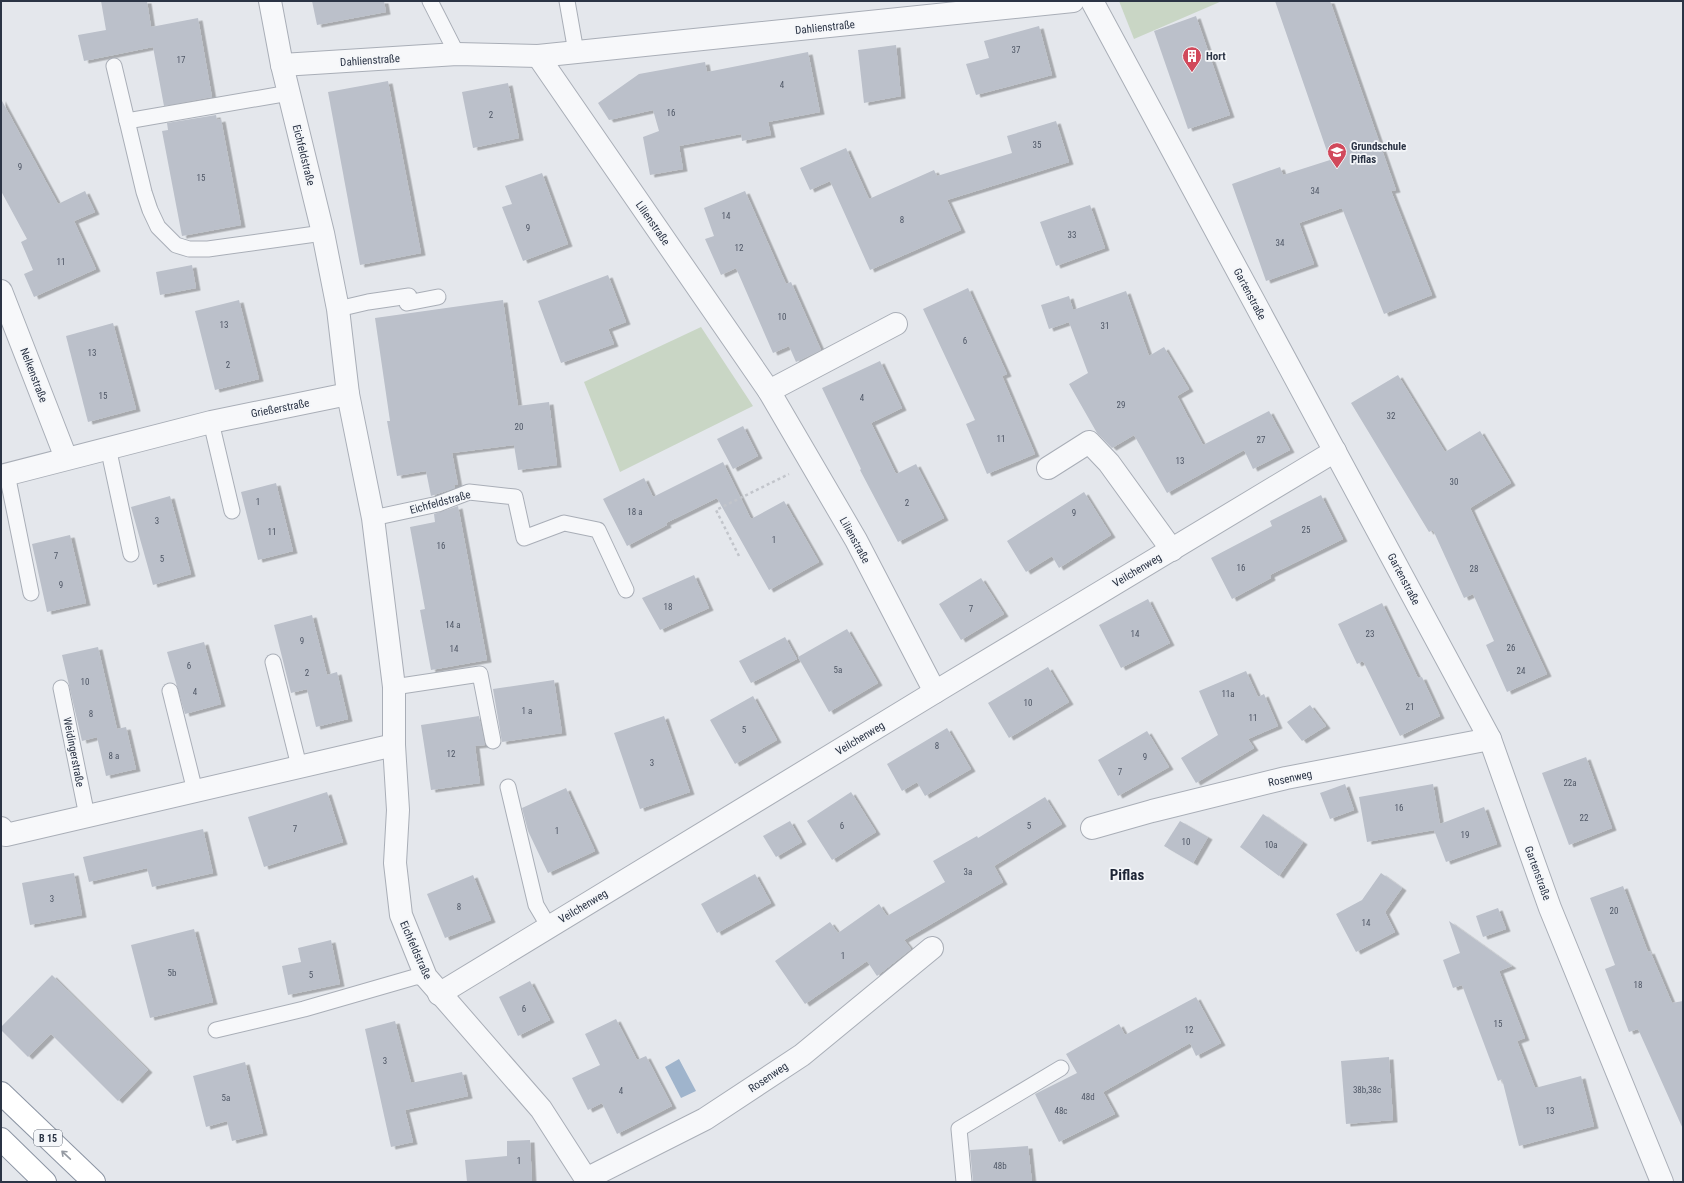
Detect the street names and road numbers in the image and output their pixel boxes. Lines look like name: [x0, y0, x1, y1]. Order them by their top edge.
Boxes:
street label: Dahlienstraße: [795, 18, 856, 37]
street label: Dahlienstraße: [340, 52, 400, 69]
street label: Eichfeldstraße: [290, 123, 317, 187]
street label: Lilienstraße: [633, 199, 673, 248]
street label: Gartenstraße: [1231, 266, 1269, 322]
street label: Nelkenstraße: [17, 346, 50, 404]
street label: Grießerstraße: [250, 396, 310, 421]
street label: Eichfeldstraße: [408, 488, 472, 517]
street label: Lilienstraße: [837, 515, 873, 566]
street label: Veilchenweg: [1110, 551, 1164, 590]
street label: Gartenstraße: [1385, 551, 1423, 607]
street label: Weidingerstraße: [60, 716, 87, 788]
street label: Veilchenweg: [833, 719, 887, 758]
street label: Rosenweg: [1267, 767, 1313, 789]
street label: Gartenstraße: [1522, 844, 1553, 902]
street label: Veilchenweg: [556, 887, 610, 926]
street label: Eichfeldstraße: [397, 919, 434, 981]
street label: Rosenweg: [746, 1060, 790, 1095]
road number: B 15: [34, 1130, 62, 1146]

